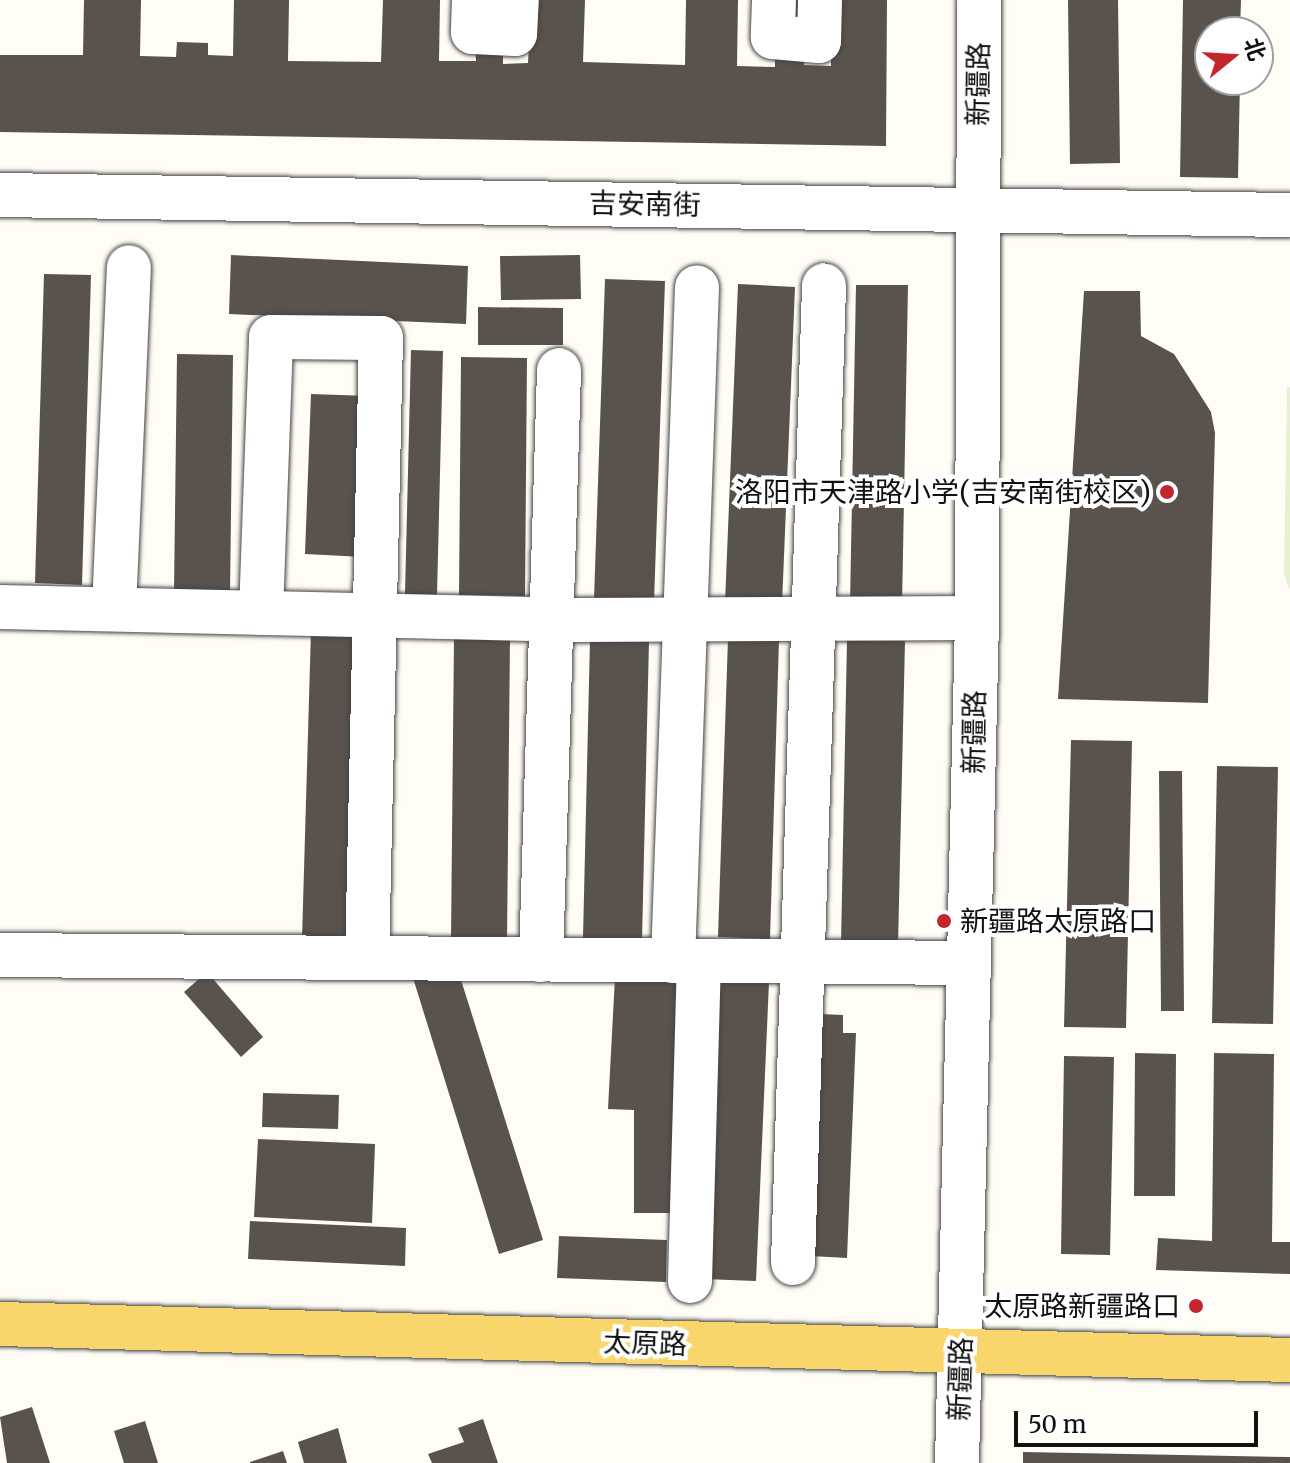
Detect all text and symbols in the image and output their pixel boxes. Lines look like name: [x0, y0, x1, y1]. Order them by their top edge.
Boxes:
north arrow: [1194, 16, 1274, 96]
text: 北: [1238, 34, 1272, 64]
street label: 新疆路: [960, 42, 996, 126]
street label: 吉安南街: [589, 186, 701, 222]
place label: 洛阳市天津路小学(吉安南街校区): [735, 475, 1151, 509]
marker: 洛阳市天津路小学(吉安南街校区): [1158, 483, 1176, 501]
street label: 新疆路: [956, 690, 992, 774]
place label: 新疆路太原路口: [960, 904, 1156, 938]
marker: 新疆路太原路口: [935, 912, 953, 930]
place label: 太原路新疆路口: [984, 1289, 1180, 1323]
marker: 太原路新疆路口: [1187, 1297, 1205, 1315]
street label: 太原路: [602, 1325, 688, 1361]
street label: 新疆路: [942, 1336, 978, 1422]
scale bar: [1018, 1395, 1262, 1445]
text: 50 m: [1028, 1409, 1087, 1440]

